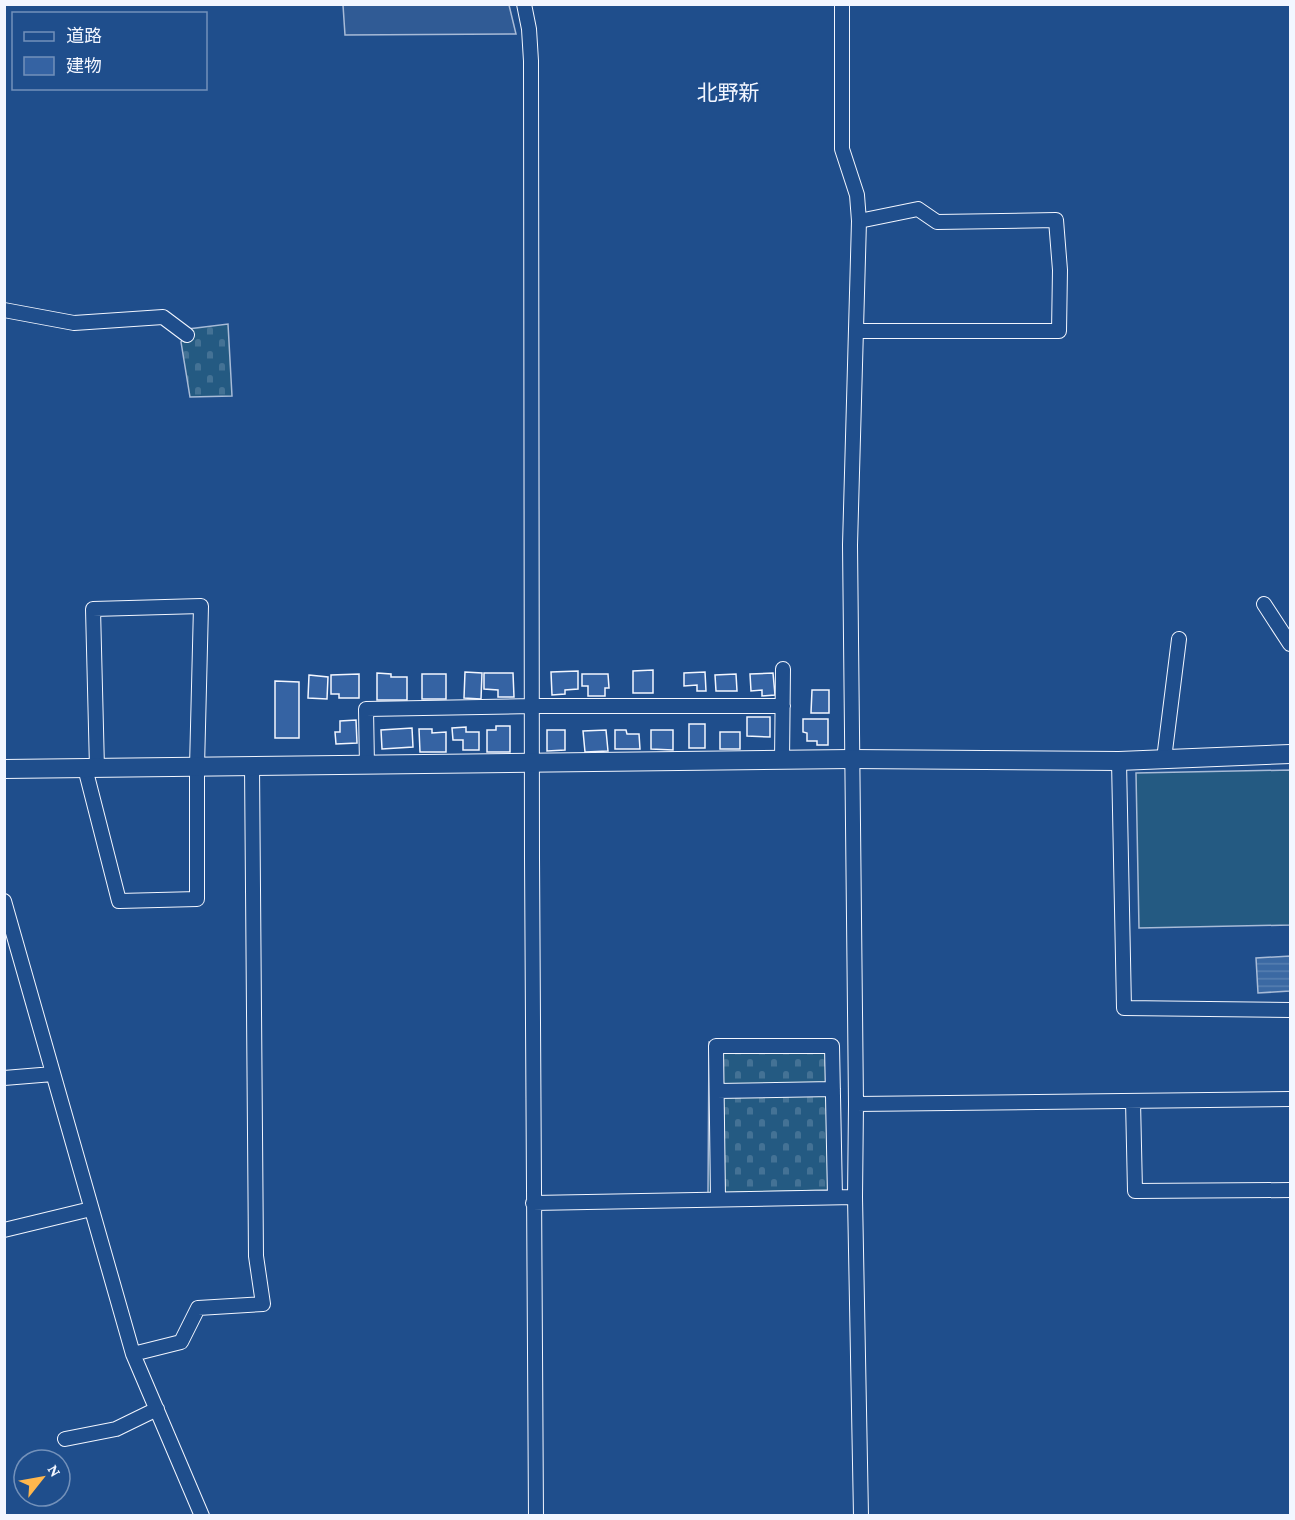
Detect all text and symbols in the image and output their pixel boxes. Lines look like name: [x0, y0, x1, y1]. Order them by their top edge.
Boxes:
legend: [12, 12, 207, 90]
text: 道路: [66, 26, 102, 46]
text: 建物: [66, 56, 102, 76]
district label: 北野新: [697, 81, 760, 105]
north arrow: [12, 1448, 72, 1508]
text: N: [44, 1461, 65, 1480]

